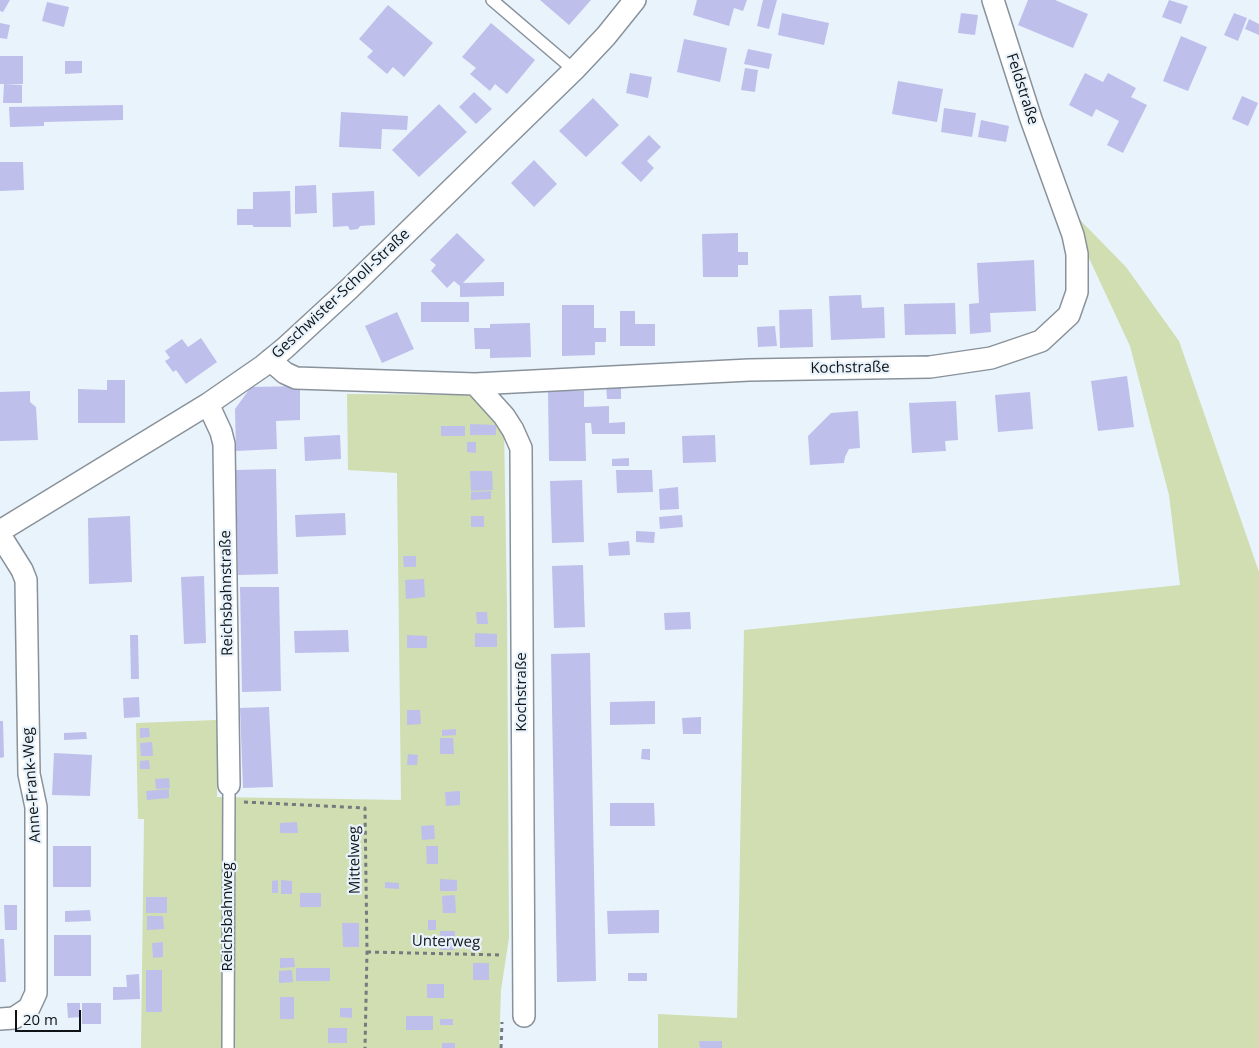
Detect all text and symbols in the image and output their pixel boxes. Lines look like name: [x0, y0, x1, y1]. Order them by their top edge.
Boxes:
street label: Feldstraße: [1002, 51, 1042, 127]
street label: Geschwister-Scholl-Straße: [268, 225, 414, 363]
street label: Kochstraße: [810, 358, 890, 378]
street label: Reichsbahnstraße: [217, 530, 237, 656]
street label: Kochstraße: [513, 652, 531, 732]
street label: Anne-Frank-Weg: [19, 727, 45, 843]
street label: Mittelweg: [345, 826, 365, 894]
street label: Reichsbahnweg: [219, 862, 237, 972]
street label: Unterweg: [412, 932, 480, 952]
scale bar: [18, 1000, 84, 1032]
text: 20 m: [23, 1009, 58, 1029]

